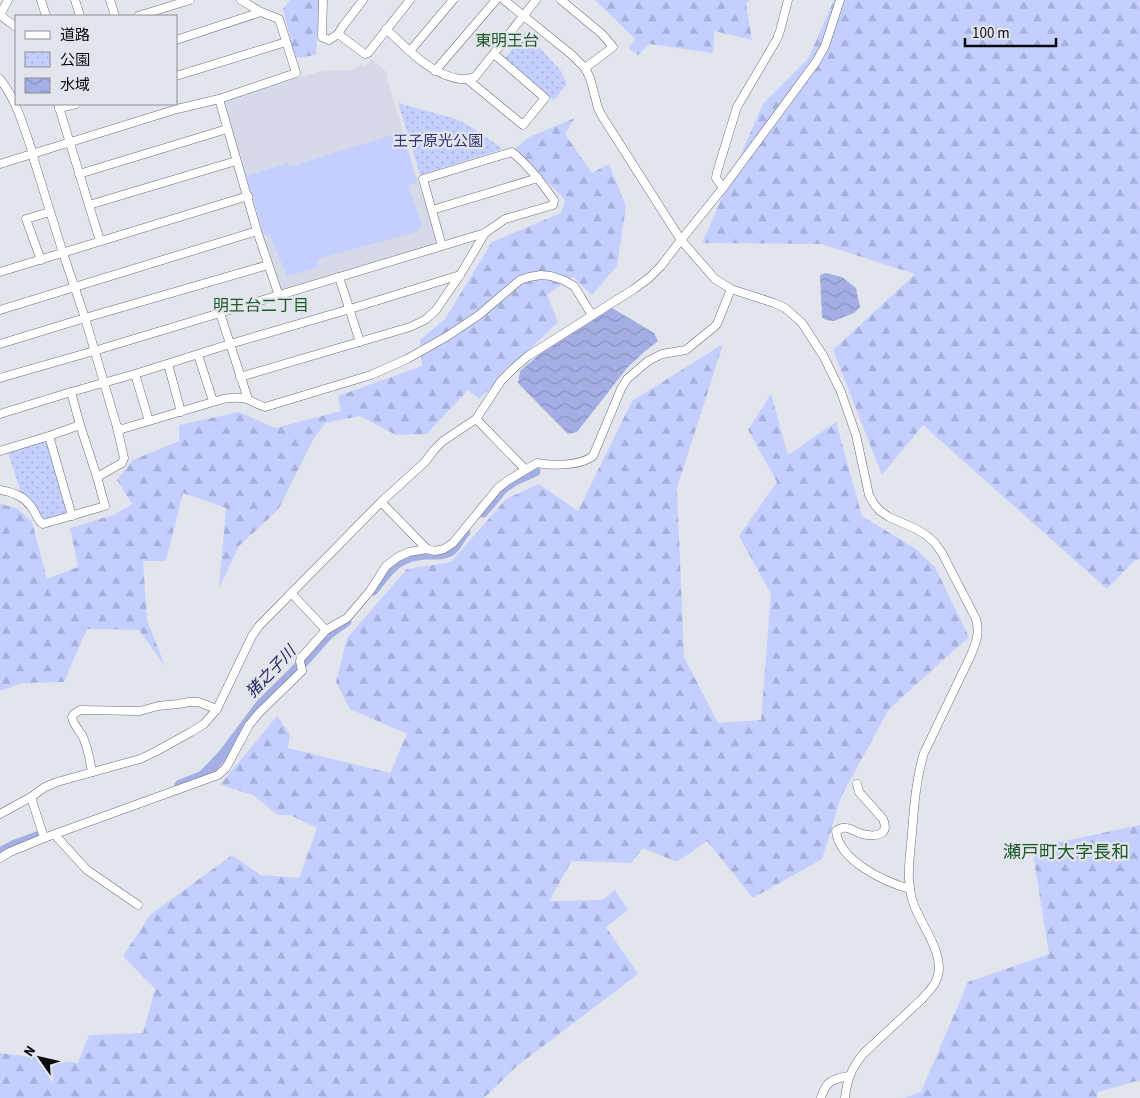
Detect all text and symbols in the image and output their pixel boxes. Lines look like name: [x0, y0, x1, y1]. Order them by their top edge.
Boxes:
legend: [15, 15, 178, 105]
scale bar: [965, 15, 1056, 47]
text: 100 m: [972, 23, 1010, 44]
text: 道路: [60, 25, 90, 46]
district label: 東明王台: [475, 30, 539, 52]
text: 公園: [60, 50, 90, 71]
text: 水域: [60, 75, 90, 96]
park label: 王子原光公園: [393, 131, 483, 152]
district label: 明王台二丁目: [213, 295, 309, 317]
water label: 猪之子川: [241, 640, 302, 703]
district label: 瀬戸町大字長和: [1003, 840, 1129, 865]
north arrow: [15, 1033, 65, 1083]
text: N: [19, 1042, 41, 1061]

